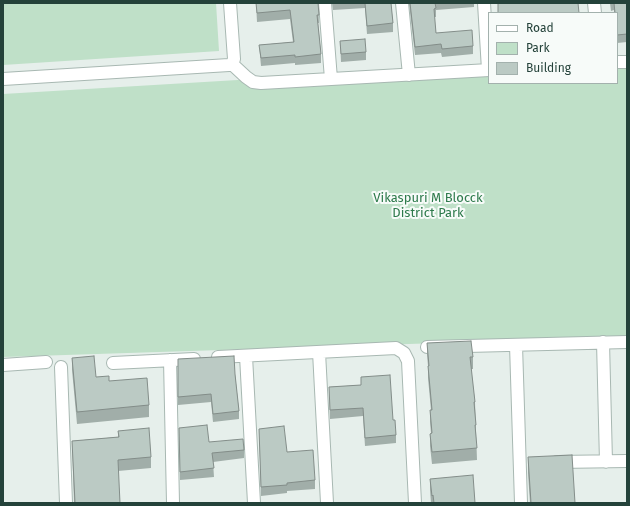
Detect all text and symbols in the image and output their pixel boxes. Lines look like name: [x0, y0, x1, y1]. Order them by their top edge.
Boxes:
legend: [488, 12, 618, 84]
text: Road: [526, 21, 554, 35]
text: Park: [526, 41, 550, 55]
text: Building: [526, 61, 571, 75]
park label: Vikaspuri M Blocck District Park: [373, 190, 483, 221]

